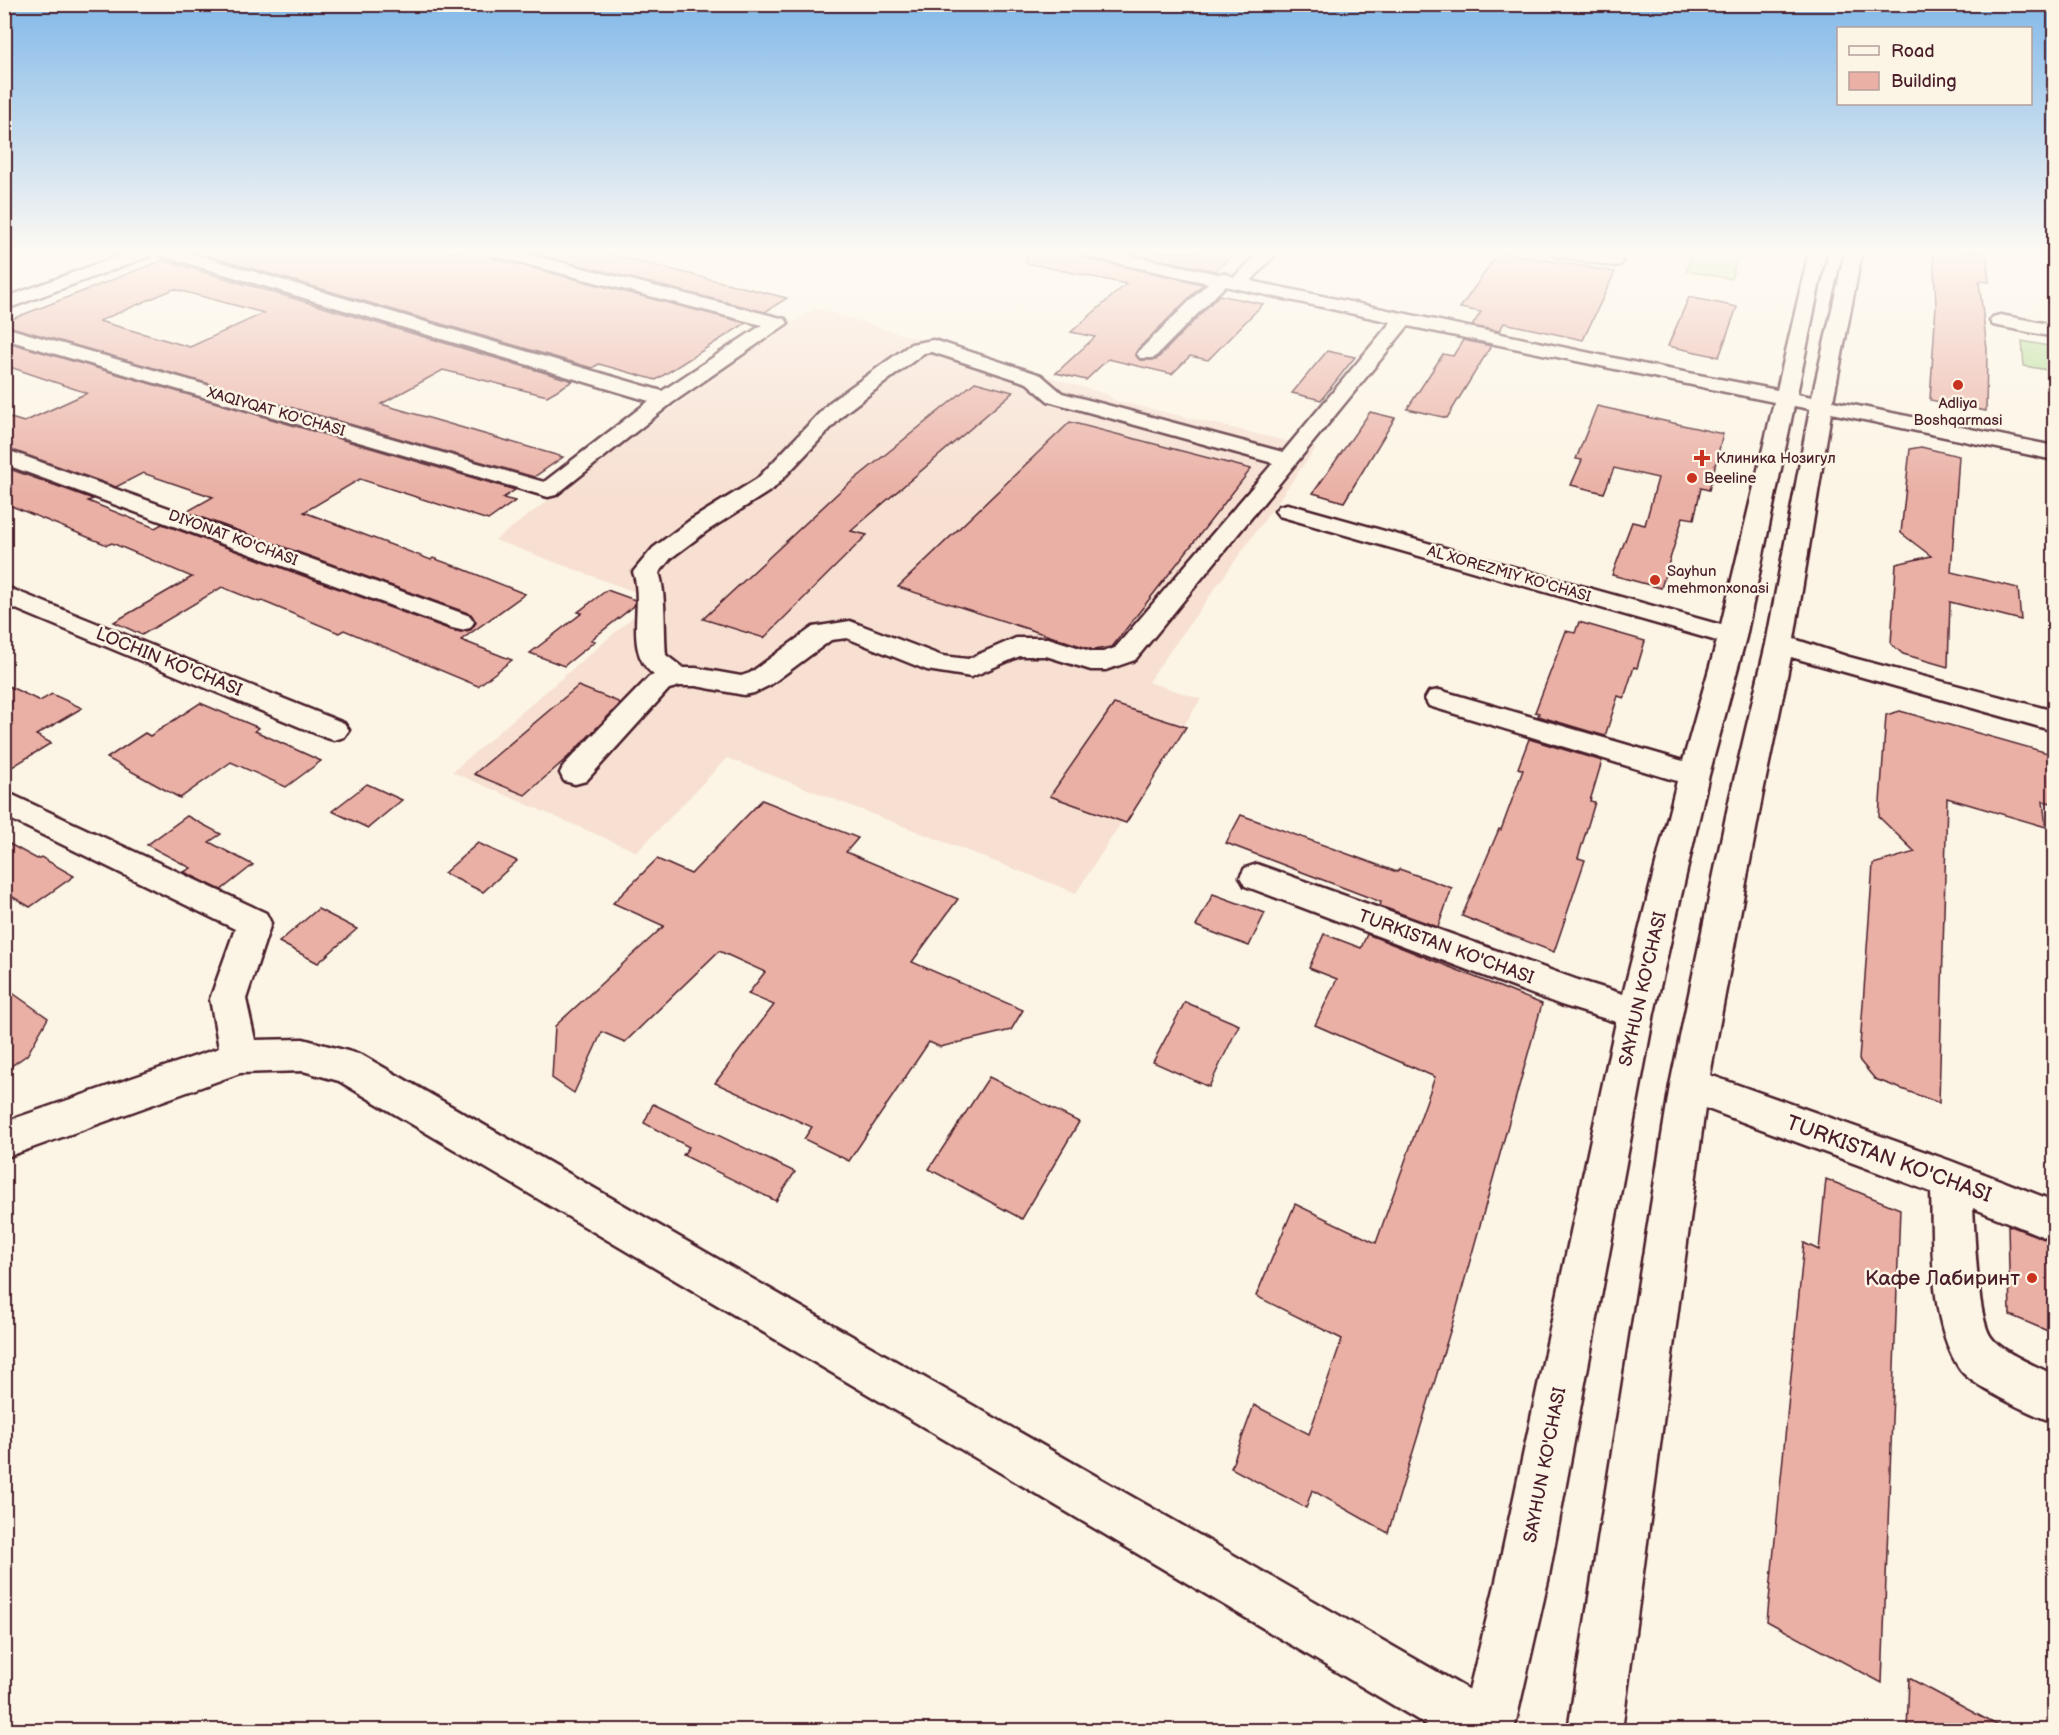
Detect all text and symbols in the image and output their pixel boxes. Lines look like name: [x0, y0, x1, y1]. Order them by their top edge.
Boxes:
legend: [1837, 27, 2032, 105]
text: Road: [1891, 41, 1935, 62]
text: Building: [1891, 71, 1957, 92]
marker: Adliya Boshqarmasi: [1951, 378, 1965, 392]
street label: XAQIYQAT KO'CHASI: [204, 383, 348, 441]
place label: Adliya Boshqarmasi: [1913, 394, 2003, 430]
marker: Клиника Нозигул: [1693, 449, 1711, 467]
place label: Клиника Нозигул: [1716, 449, 1836, 468]
place label: Beeline: [1704, 469, 1756, 488]
marker: Beeline: [1685, 471, 1699, 485]
street label: DIYONAT KO'CHASI: [166, 506, 300, 570]
street label: AL XOREZMIY KO'CHASI: [1425, 541, 1594, 607]
place label: Sayhun mehmonxonasi: [1667, 562, 1769, 598]
marker: Sayhun mehmonxonasi: [1648, 573, 1662, 587]
street label: LOCHIN KO'CHASI: [93, 623, 245, 701]
street label: TURKISTAN KO'CHASI: [1355, 905, 1537, 989]
street label: SAYHUN KO'CHASI: [1615, 910, 1671, 1068]
street label: TURKISTAN KO'CHASI: [1783, 1110, 1995, 1208]
place label: Кафе Лабиринт: [1865, 1266, 2020, 1291]
marker: Кафе Лабиринт: [2025, 1271, 2039, 1285]
street label: SAYHUN KO'CHASI: [1520, 1385, 1570, 1545]

